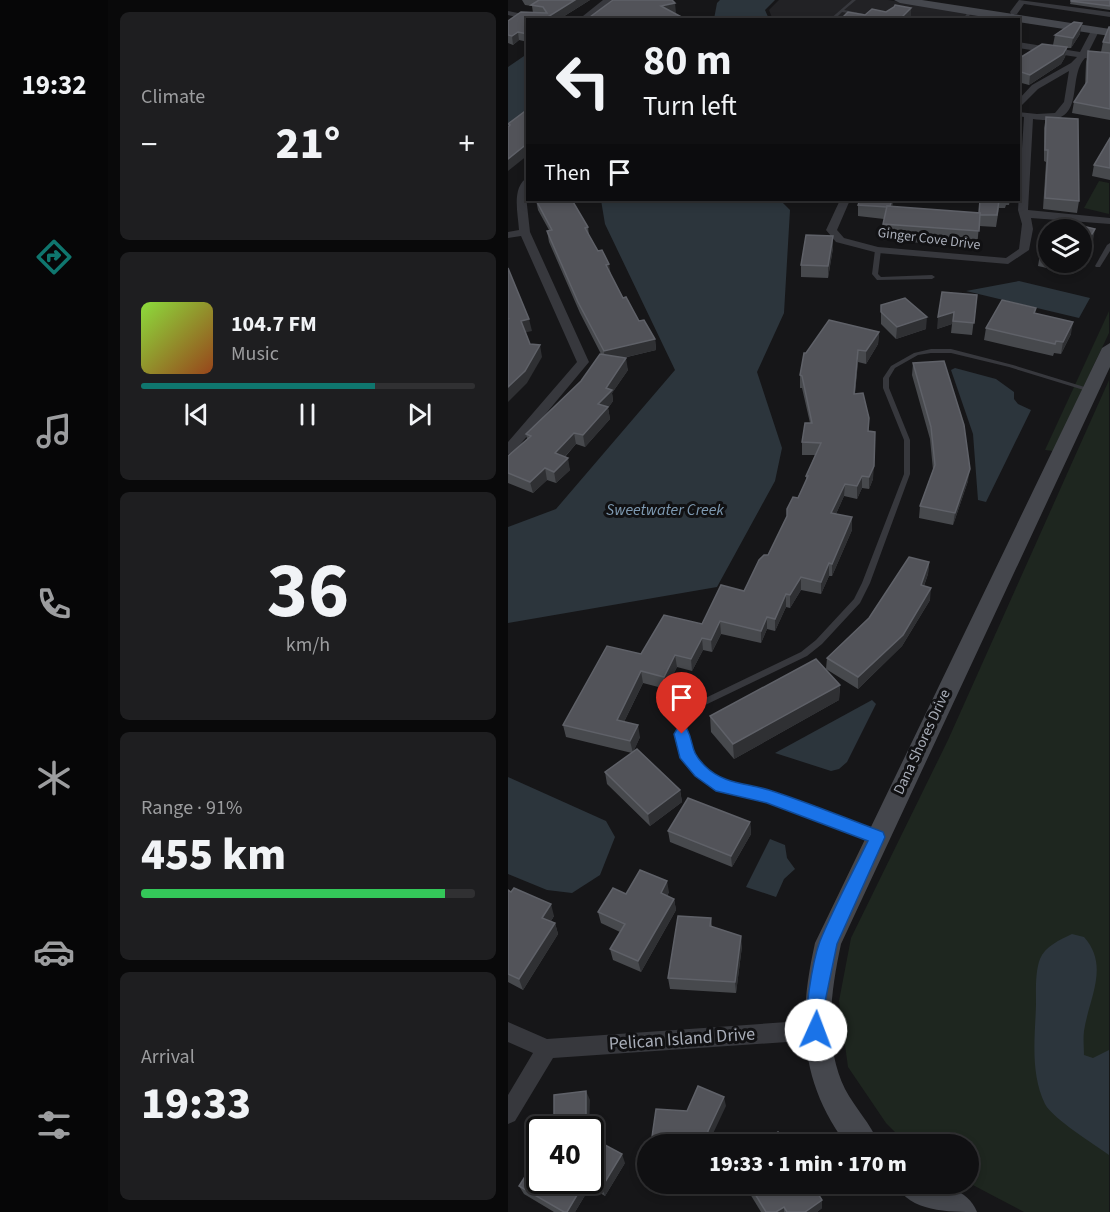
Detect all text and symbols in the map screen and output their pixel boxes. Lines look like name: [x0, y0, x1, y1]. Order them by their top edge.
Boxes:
text: 80 m: [643, 31, 732, 91]
icon: left: [544, 42, 622, 120]
text: 19:32: [21, 66, 87, 105]
text: Climate: [141, 83, 205, 111]
text: Turn left: [643, 87, 737, 126]
text: 21°: [276, 112, 340, 176]
text: −: [141, 121, 157, 168]
text: +: [459, 121, 475, 168]
icon: arrive: [603, 156, 636, 189]
text: Then: [544, 157, 591, 189]
map controls: [1038, 219, 1092, 273]
button: layers: [1038, 219, 1092, 273]
street label: Ginger Cove Drive: [877, 223, 982, 255]
icon: directions: [33, 236, 75, 278]
text: 104.7 FM: [231, 308, 317, 340]
text: Music: [231, 340, 279, 368]
icon: previous: [180, 398, 213, 431]
icon: pause: [291, 398, 324, 431]
icon: next: [403, 398, 436, 431]
icon: music: [33, 410, 75, 452]
water label: Sweetwater Creek: [606, 499, 724, 521]
text: 36: [267, 536, 349, 647]
icon: phone: [33, 583, 75, 625]
text: km/h: [286, 631, 330, 659]
pin: [656, 672, 707, 734]
icon: arrive: [665, 681, 698, 714]
street label: Dana Shores Drive: [888, 686, 956, 798]
icon: climate: [33, 757, 75, 799]
text: Range · 91%: [141, 794, 242, 822]
text: 455 km: [141, 823, 286, 887]
icon: car: [33, 931, 75, 973]
position arrow: [784, 998, 848, 1062]
street label: Pelican Island Drive: [608, 1021, 756, 1057]
text: Arrival: [141, 1043, 195, 1071]
text: 19:33: [141, 1072, 251, 1136]
icon: filters: [33, 1104, 75, 1146]
speed limit sign: 40: [526, 1116, 604, 1194]
text: 19:33 · 1 min · 170 m: [709, 1148, 907, 1180]

